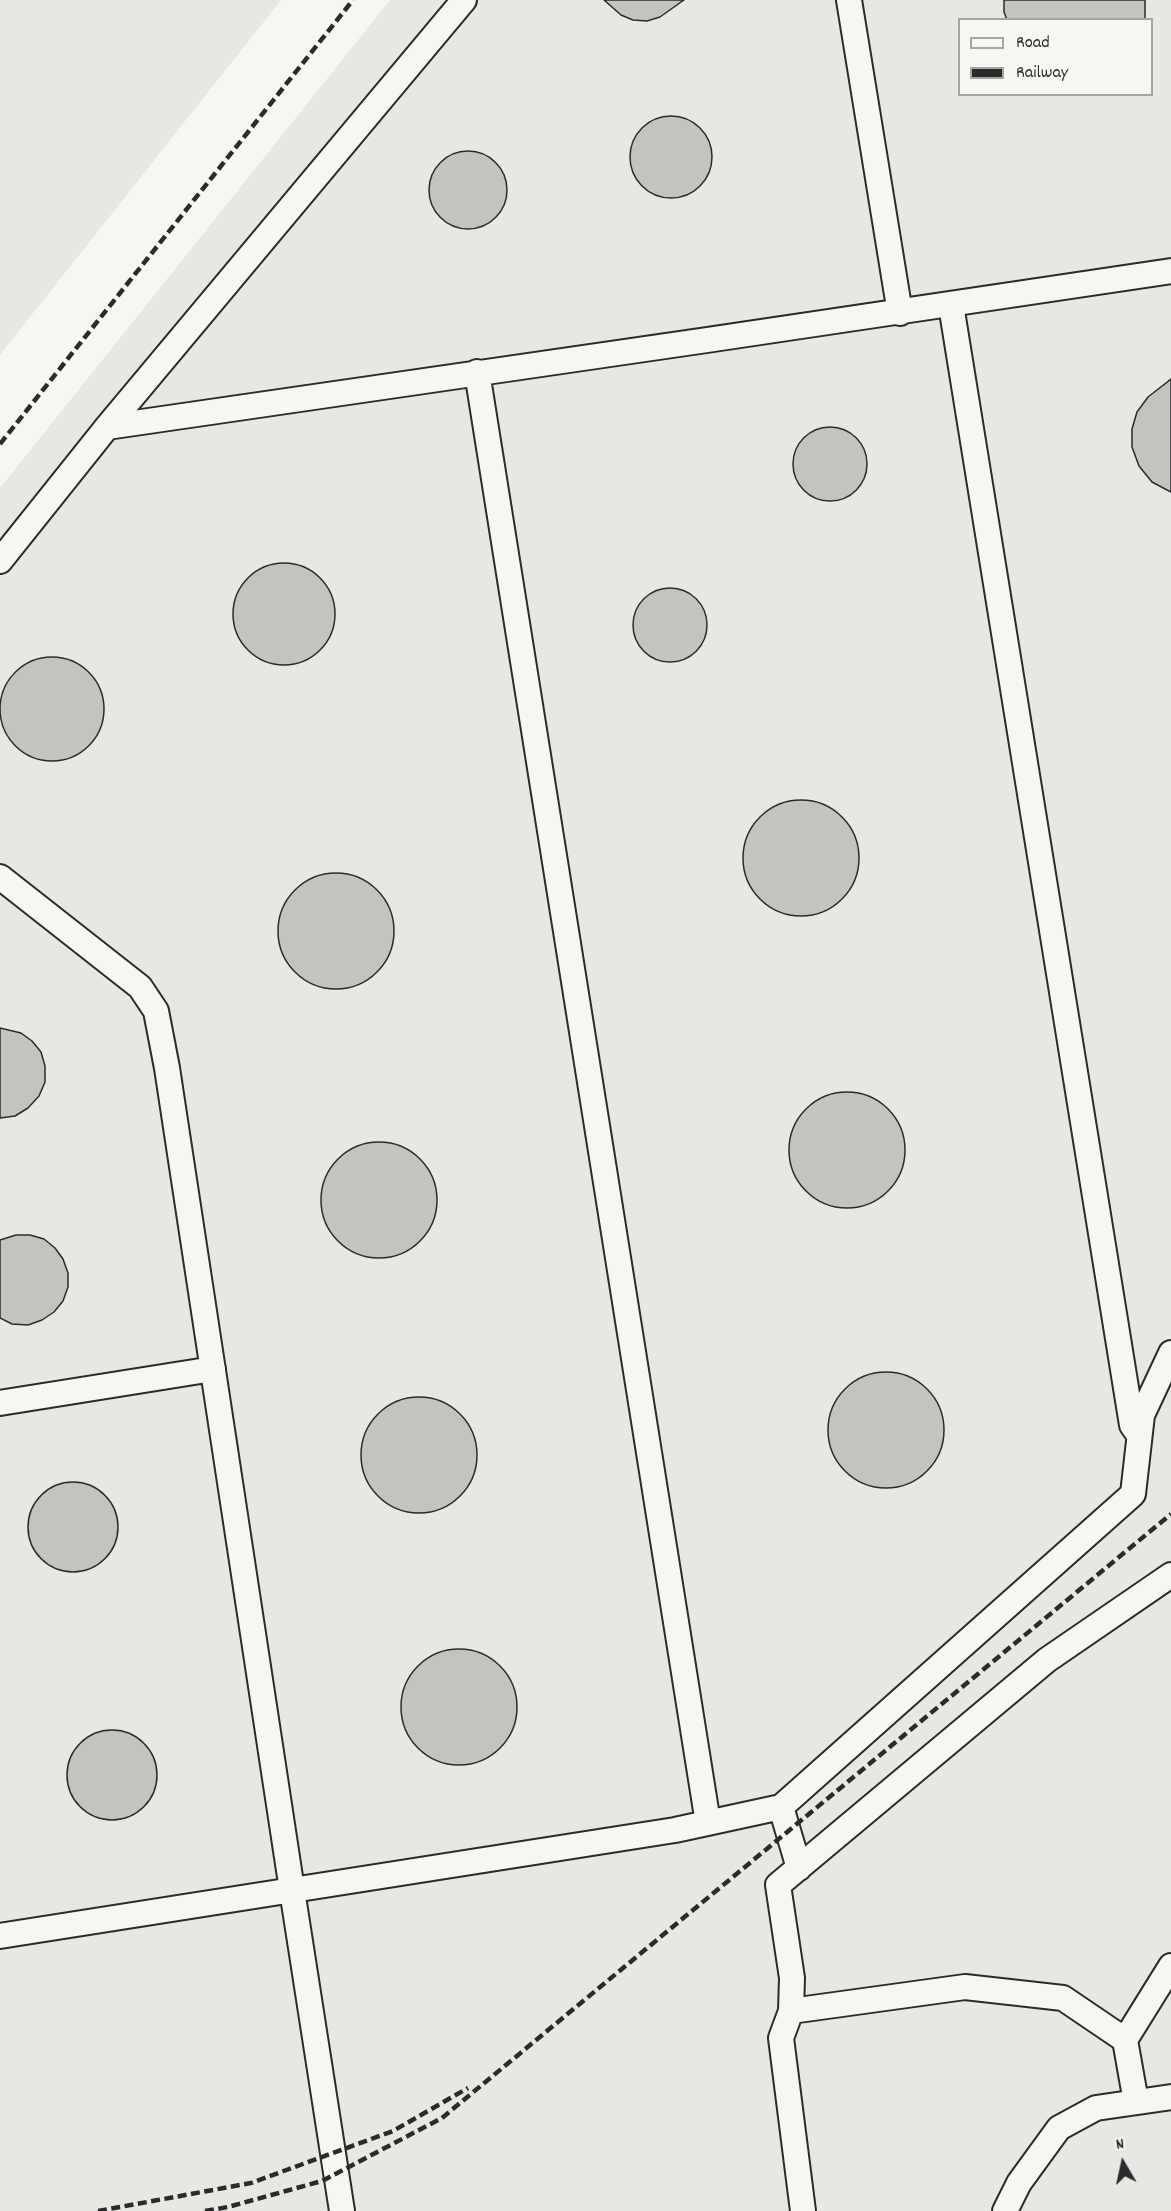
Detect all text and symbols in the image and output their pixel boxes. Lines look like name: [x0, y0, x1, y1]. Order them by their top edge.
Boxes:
legend: [958, 18, 1153, 96]
text: Road: [1016, 31, 1050, 56]
text: Railway: [1016, 61, 1068, 86]
north arrow: [1093, 2133, 1153, 2193]
text: N: [1114, 2133, 1126, 2157]

